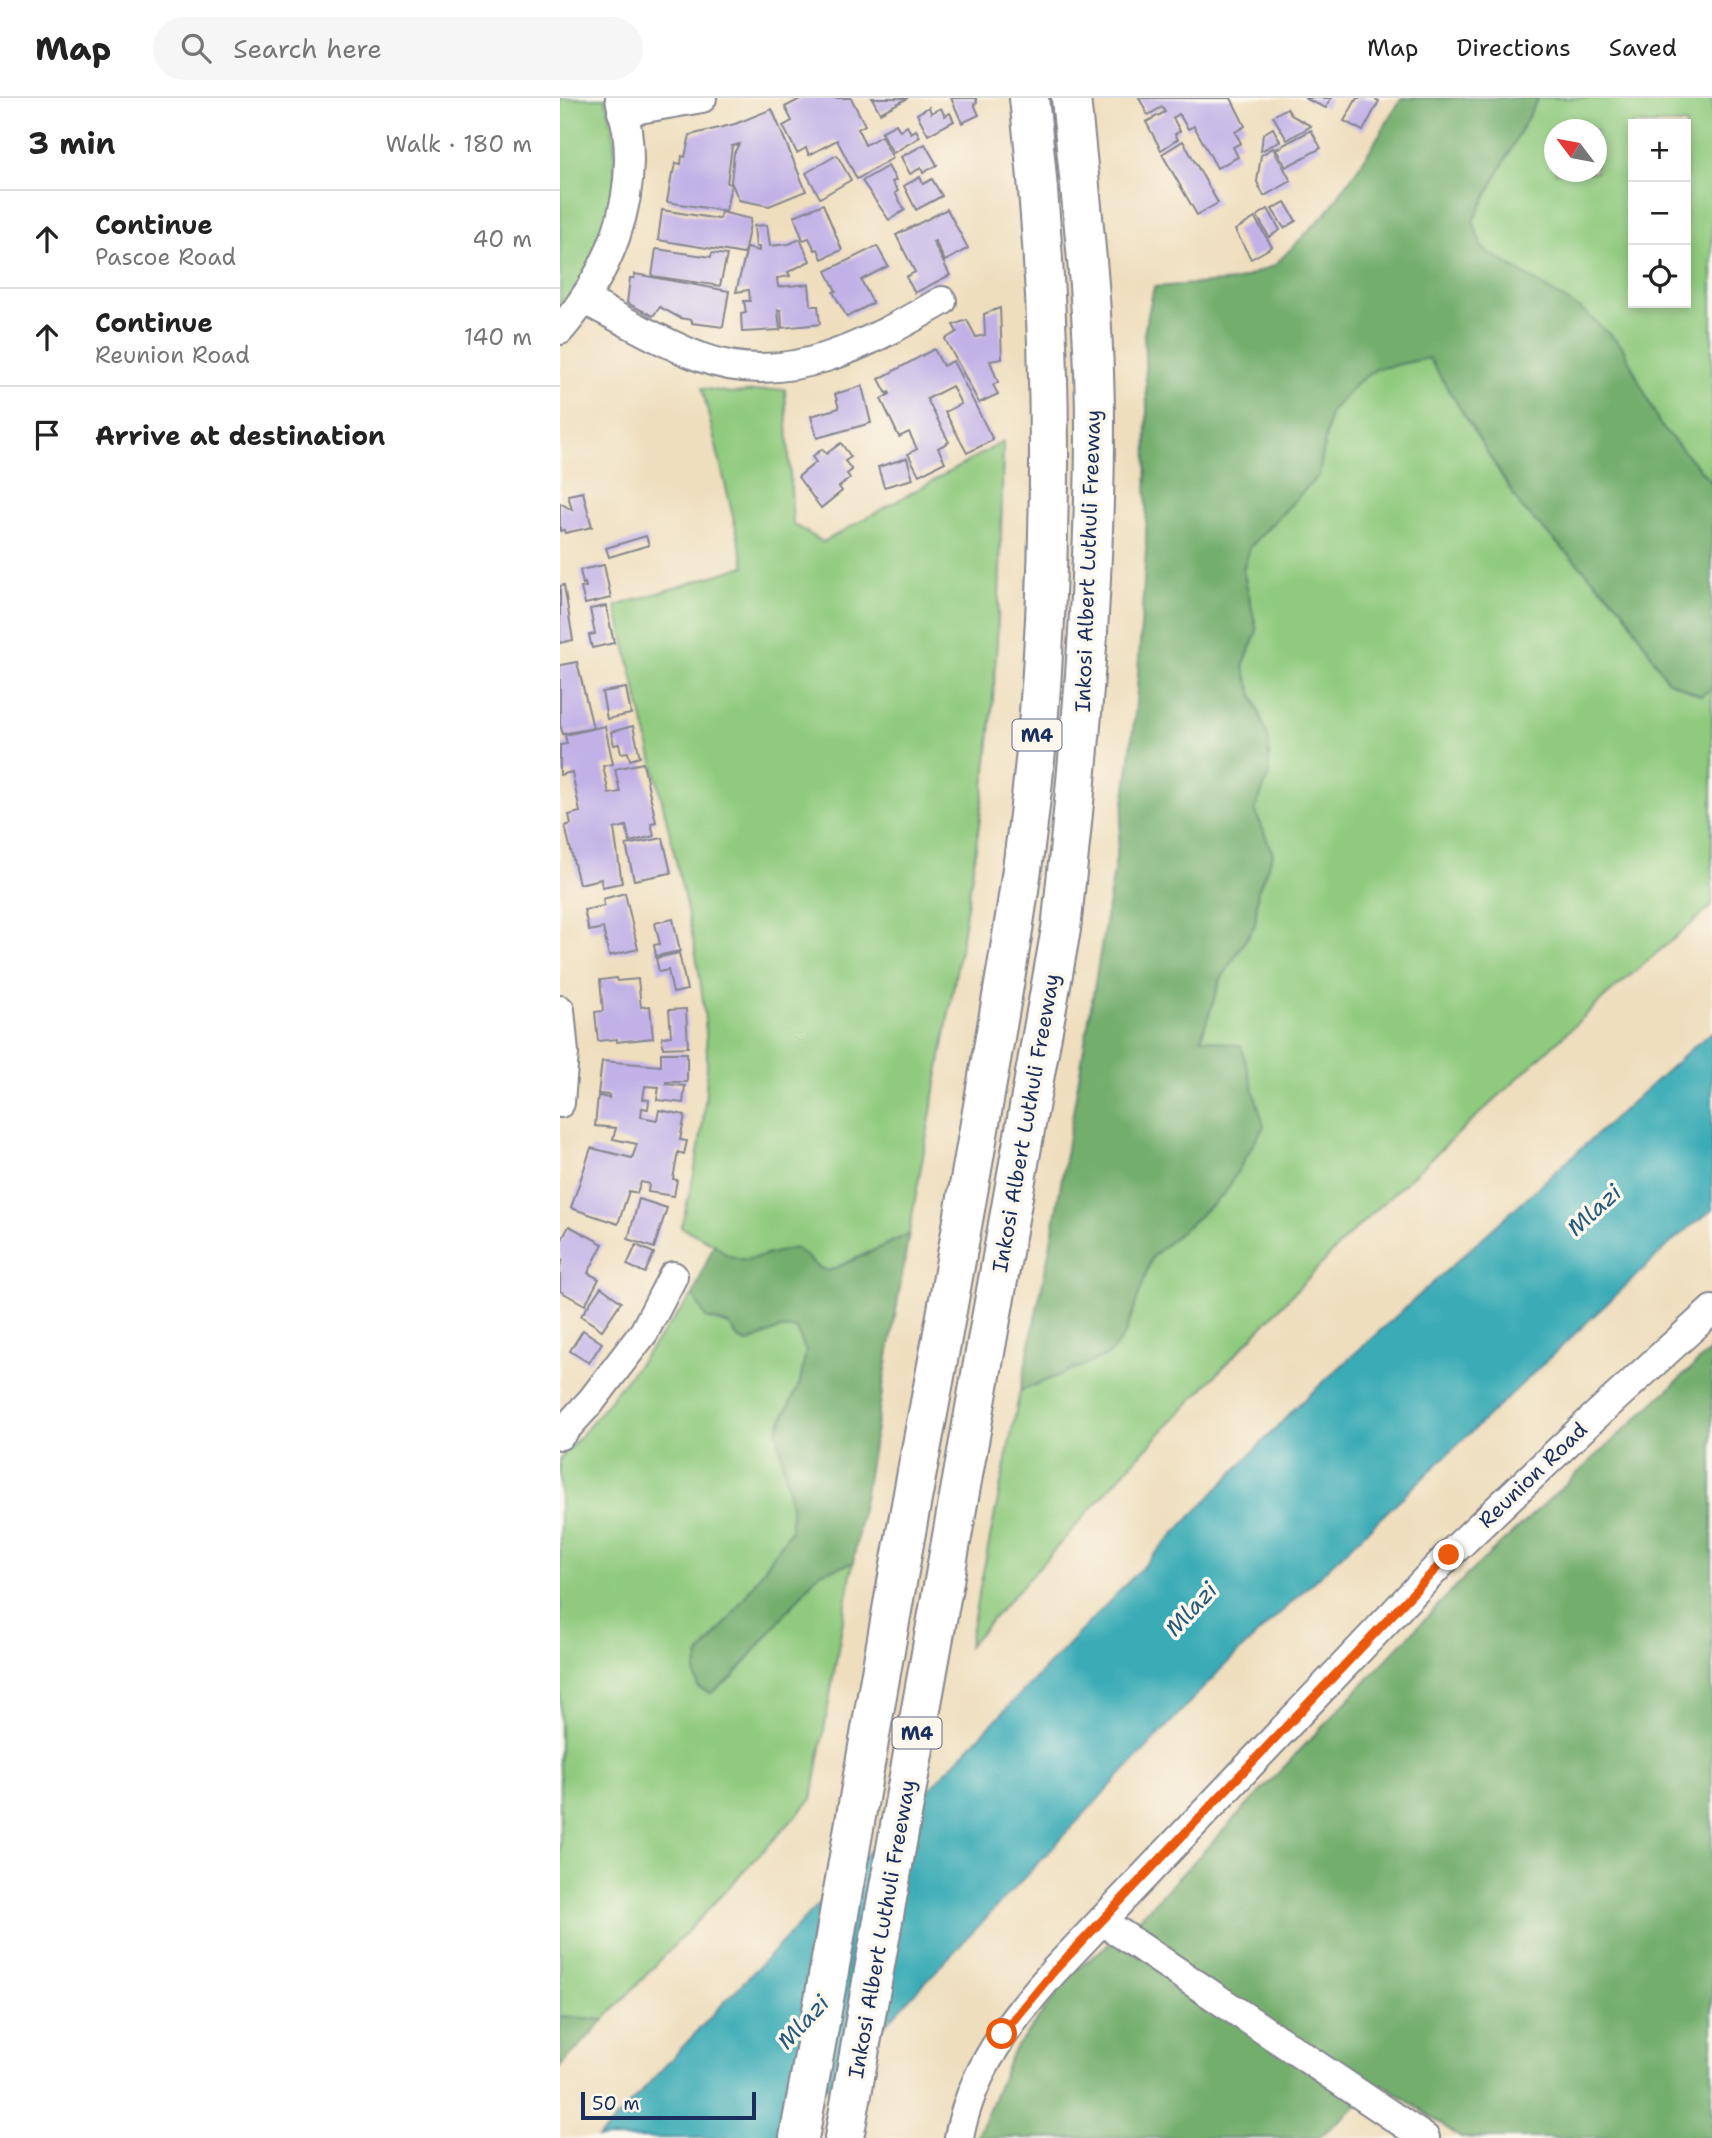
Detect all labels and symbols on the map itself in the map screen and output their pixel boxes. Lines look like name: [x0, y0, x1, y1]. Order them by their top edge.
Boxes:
north arrow: [1544, 119, 1607, 182]
street label: Inkosi Albert Luthuli Freeway: [1069, 409, 1107, 713]
road number: M4: [1012, 720, 1062, 750]
street label: Inkosi Albert Luthuli Freeway: [986, 971, 1066, 1275]
water label: Mlazi: [1560, 1177, 1628, 1242]
street label: Reunion Road: [1472, 1416, 1594, 1534]
route end: [1433, 1539, 1464, 1570]
water label: Mlazi: [1158, 1575, 1224, 1642]
road number: M4: [892, 1718, 942, 1749]
street label: Inkosi Albert Luthuli Freeway: [842, 1777, 922, 2081]
water label: Mlazi: [770, 1988, 836, 2055]
route start: [986, 2018, 1017, 2049]
scale bar: [581, 2089, 756, 2121]

